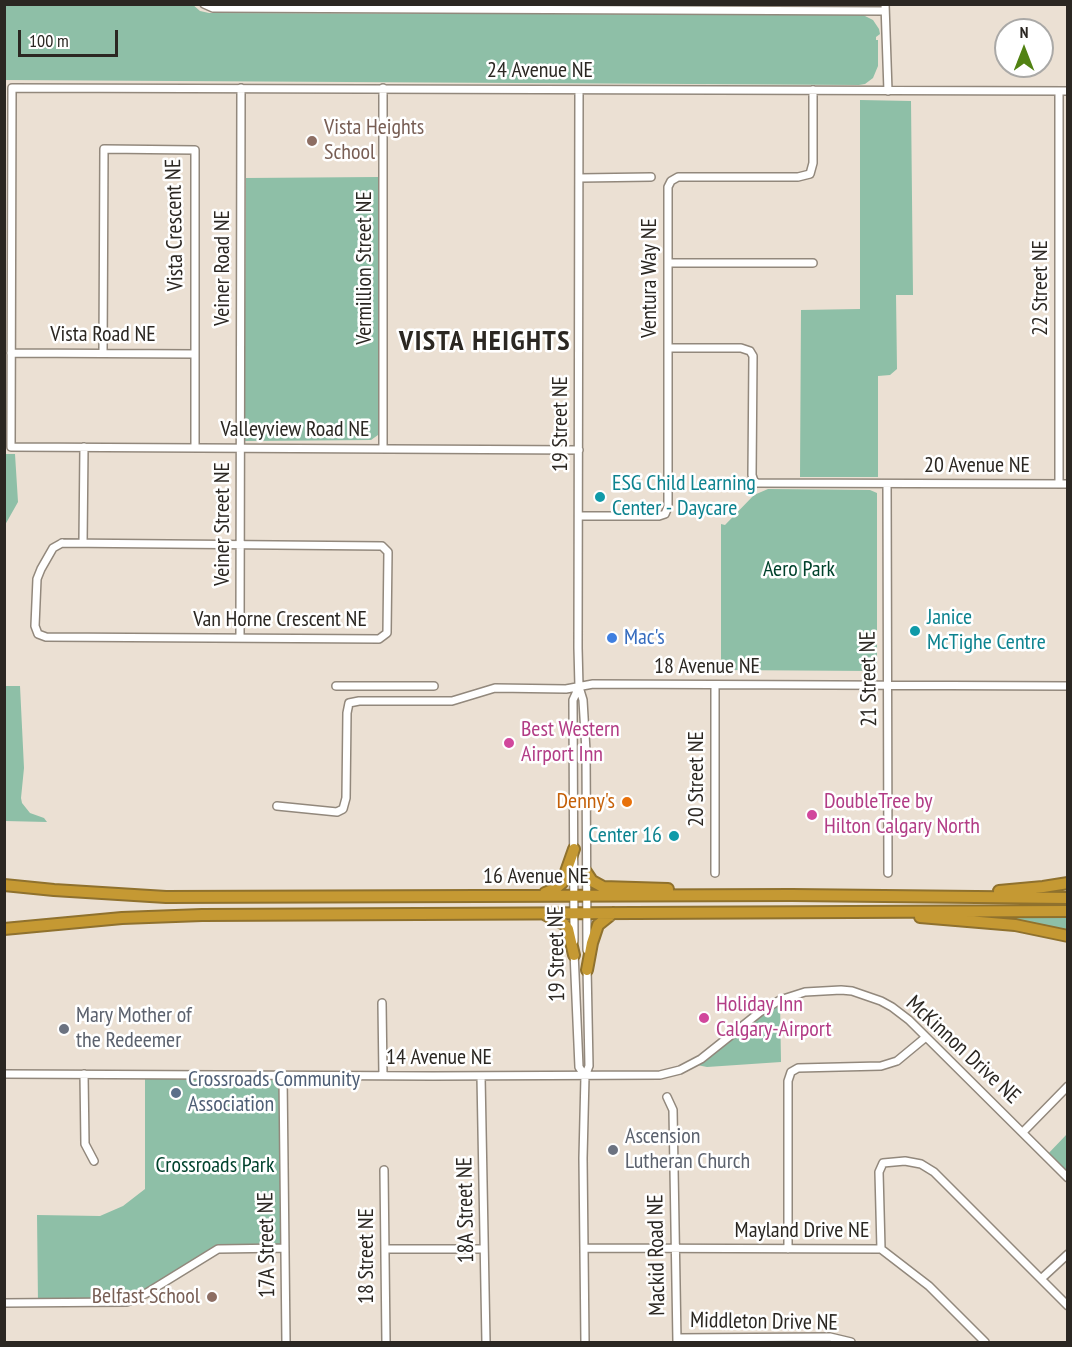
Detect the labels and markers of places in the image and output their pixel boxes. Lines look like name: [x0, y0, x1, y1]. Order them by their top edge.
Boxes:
place label: Vista Heights School: [324, 115, 424, 166]
marker: Vista Heights School: [305, 134, 319, 148]
place label: ESG Child Learning Center - Daycare: [612, 471, 756, 522]
marker: ESG Child Learning Center - Daycare: [593, 490, 607, 504]
place label: Janice McTighe Centre: [927, 605, 1046, 656]
marker: Janice McTighe Centre: [908, 624, 922, 638]
place label: Mac's: [624, 625, 665, 651]
marker: Mac's: [605, 631, 619, 645]
place label: Best Western Airport Inn: [521, 717, 620, 768]
marker: Best Western Airport Inn: [502, 736, 516, 750]
place label: Denny's: [557, 789, 615, 815]
place label: DoubleTree by Hilton Calgary North: [824, 789, 980, 840]
marker: Denny's: [620, 795, 634, 809]
marker: DoubleTree by Hilton Calgary North: [805, 808, 819, 822]
place label: Center 16: [588, 823, 662, 849]
marker: Center 16: [667, 829, 681, 843]
place label: Holiday Inn Calgary-Airport: [716, 992, 831, 1044]
place label: Mary Mother of the Redeemer: [76, 1003, 192, 1054]
marker: Holiday Inn Calgary-Airport: [697, 1011, 711, 1025]
marker: Mary Mother of the Redeemer: [57, 1022, 71, 1036]
place label: Crossroads Community Association: [188, 1067, 360, 1118]
marker: Crossroads Community Association: [169, 1086, 183, 1100]
place label: Ascension Lutheran Church: [625, 1124, 750, 1176]
marker: Ascension Lutheran Church: [606, 1143, 620, 1157]
place label: Belfast School: [92, 1284, 200, 1310]
marker: Belfast School: [205, 1290, 219, 1304]

